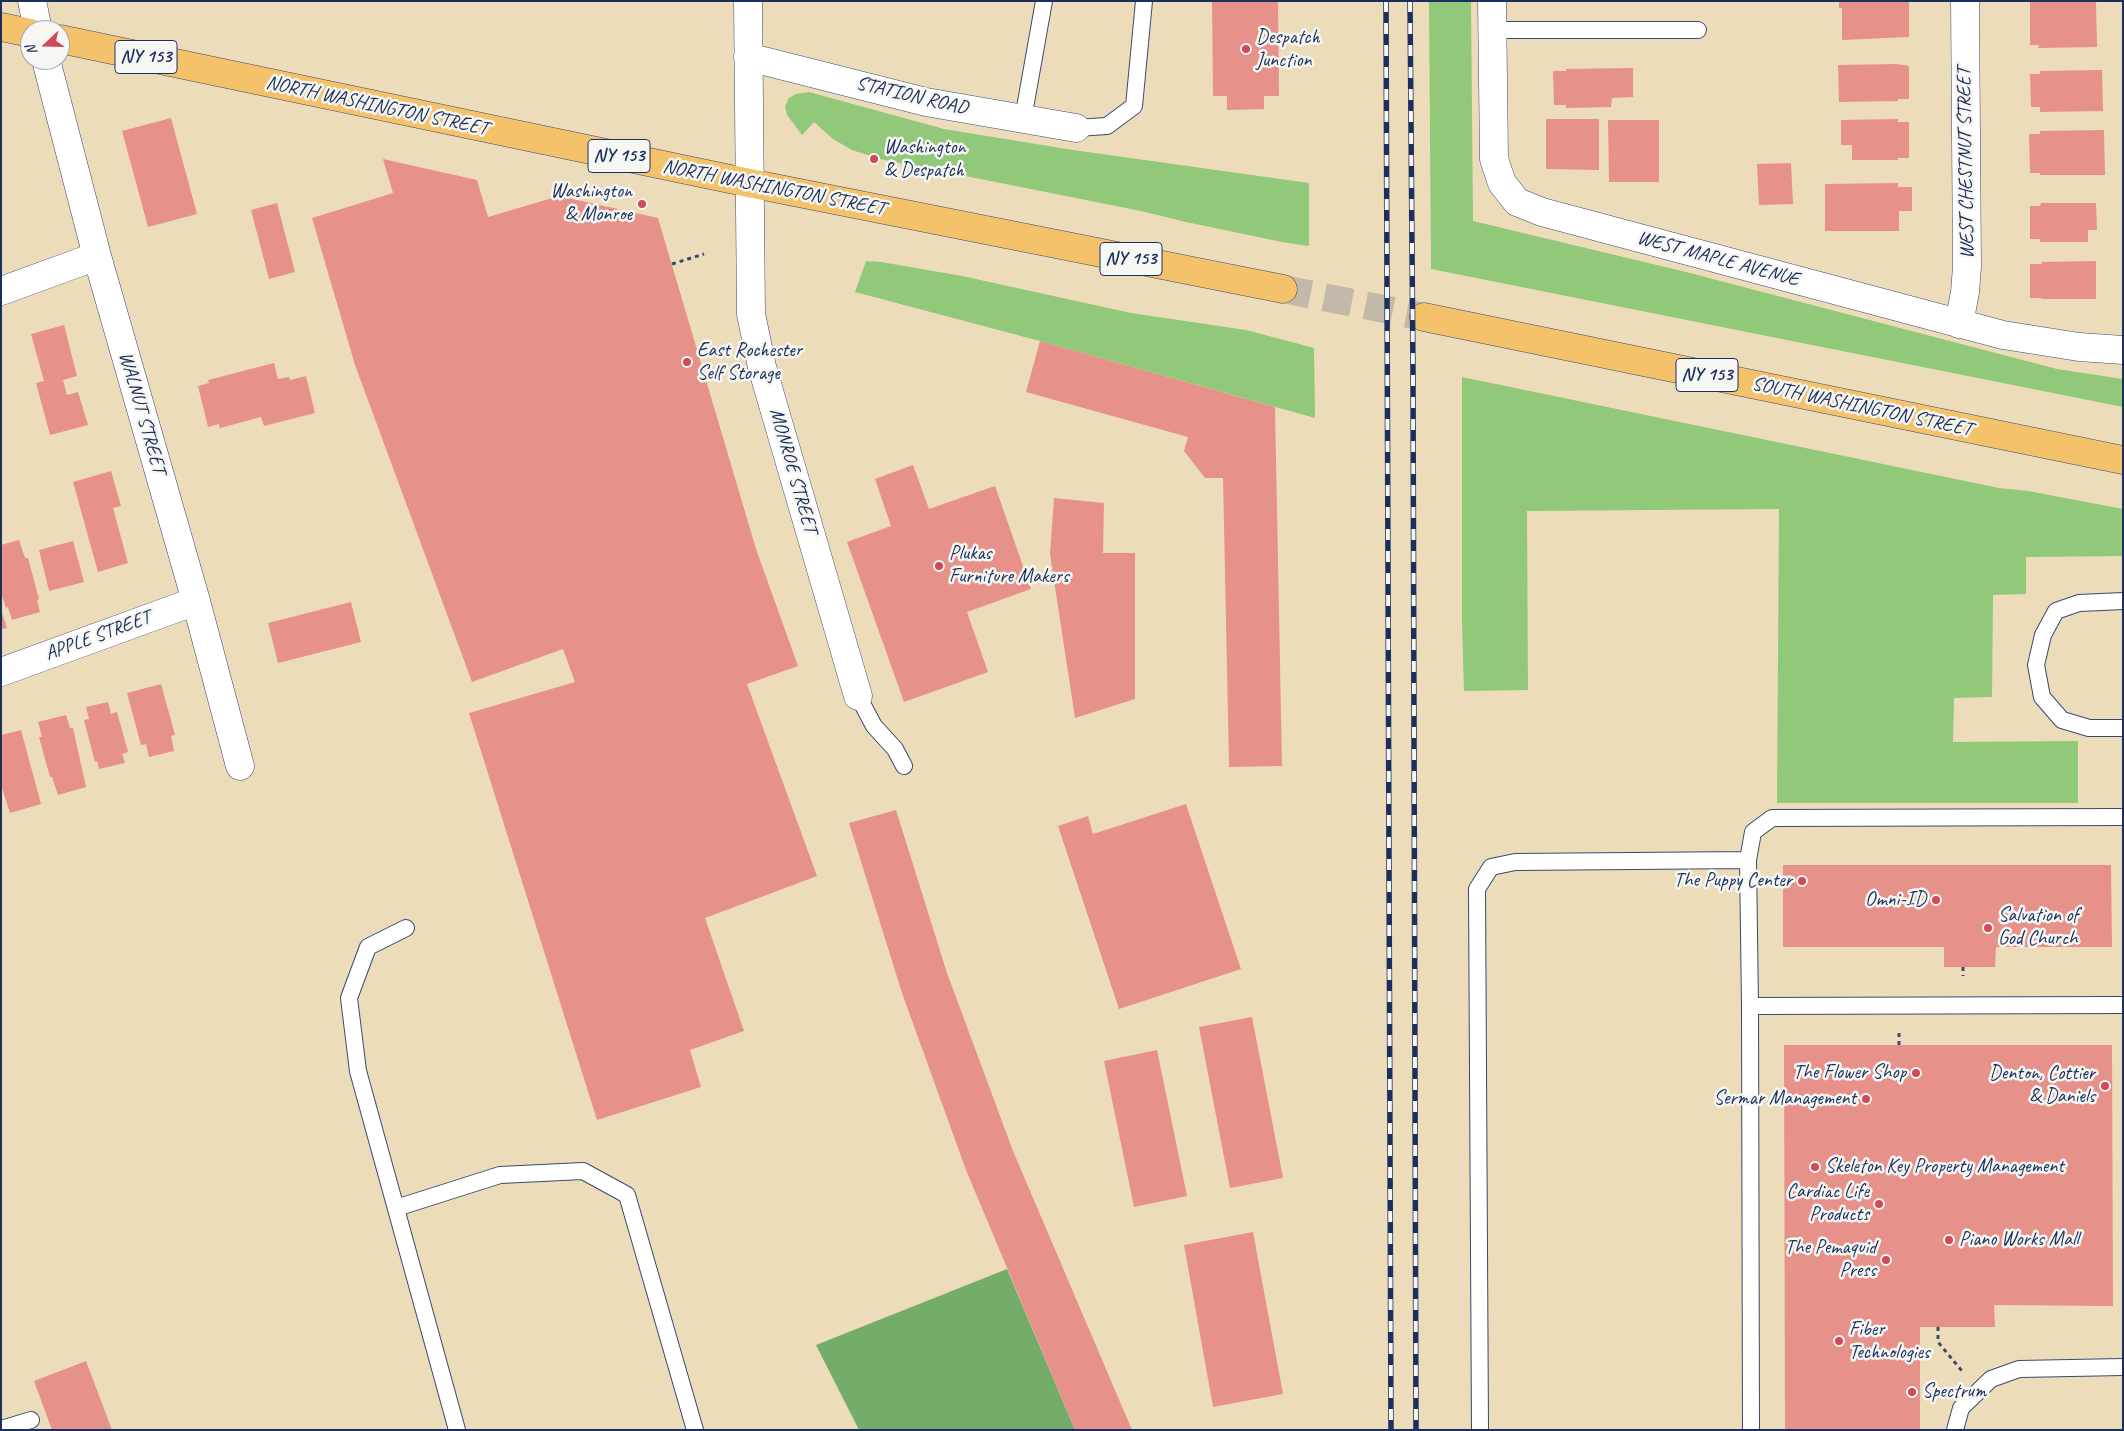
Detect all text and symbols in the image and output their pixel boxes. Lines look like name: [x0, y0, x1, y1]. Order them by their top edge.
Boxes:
north arrow: [20, 20, 70, 70]
place label: Despatch Junction: [1256, 26, 1319, 73]
road number: NY 153: [115, 41, 177, 74]
text: N: [22, 43, 41, 57]
marker: Despatch Junction: [1240, 43, 1252, 55]
street label: WEST CHESTNUT STREET: [1952, 67, 1980, 259]
street label: NORTH WASHINGTON STREET: [264, 71, 490, 141]
street label: STATION ROAD: [854, 71, 970, 121]
place label: Washington & Despatch: [884, 136, 966, 183]
road number: NY 153: [588, 140, 650, 172]
marker: Washington & Despatch: [868, 153, 880, 165]
street label: NORTH WASHINGTON STREET: [661, 155, 887, 221]
place label: Washington & Monroe: [550, 180, 632, 227]
marker: Washington & Monroe: [636, 198, 648, 210]
street label: WEST MAPLE AVENUE: [1635, 226, 1801, 292]
road number: NY 153: [1100, 242, 1162, 276]
place label: East Rochester Self Storage: [697, 339, 802, 386]
street label: WALNUT STREET: [113, 349, 171, 477]
marker: East Rochester Self Storage: [681, 356, 693, 368]
road number: NY 153: [1676, 358, 1738, 392]
street label: SOUTH WASHINGTON STREET: [1750, 372, 1974, 442]
street label: MONROE STREET: [764, 405, 822, 537]
place label: Plukas Furniture Makers: [949, 542, 1069, 589]
marker: Plukas Furniture Makers: [933, 560, 945, 572]
street label: APPLE STREET: [42, 606, 154, 666]
place label: The Puppy Center: [1674, 869, 1792, 893]
marker: The Puppy Center: [1796, 875, 1808, 887]
place label: Omni-ID: [1865, 888, 1926, 912]
marker: Omni-ID: [1930, 894, 1942, 906]
place label: Salvation of God Church: [1998, 904, 2078, 951]
marker: Salvation of God Church: [1982, 922, 1994, 934]
place label: The Flower Shop: [1793, 1061, 1906, 1085]
place label: Denton, Cottier & Daniels: [1989, 1062, 2095, 1109]
marker: The Flower Shop: [1910, 1067, 1922, 1079]
marker: Denton, Cottier & Daniels: [2099, 1080, 2111, 1092]
place label: Sermar Management: [1714, 1087, 1856, 1111]
marker: Sermar Management: [1860, 1093, 1872, 1105]
place label: Skeleton Key Property Management: [1825, 1155, 2064, 1179]
marker: Skeleton Key Property Management: [1809, 1161, 1821, 1173]
place label: Cardiac Life Products: [1787, 1180, 1869, 1227]
marker: Cardiac Life Products: [1873, 1198, 1885, 1210]
place label: Piano Works Mall: [1959, 1228, 2079, 1252]
marker: Piano Works Mall: [1943, 1234, 1955, 1246]
place label: The Pemaquid Press: [1785, 1236, 1876, 1283]
marker: The Pemaquid Press: [1880, 1254, 1892, 1266]
place label: Fiber Technologies: [1849, 1318, 1930, 1365]
marker: Fiber Technologies: [1833, 1335, 1845, 1347]
place label: Spectrum: [1922, 1380, 1986, 1404]
marker: Spectrum: [1906, 1386, 1918, 1398]

